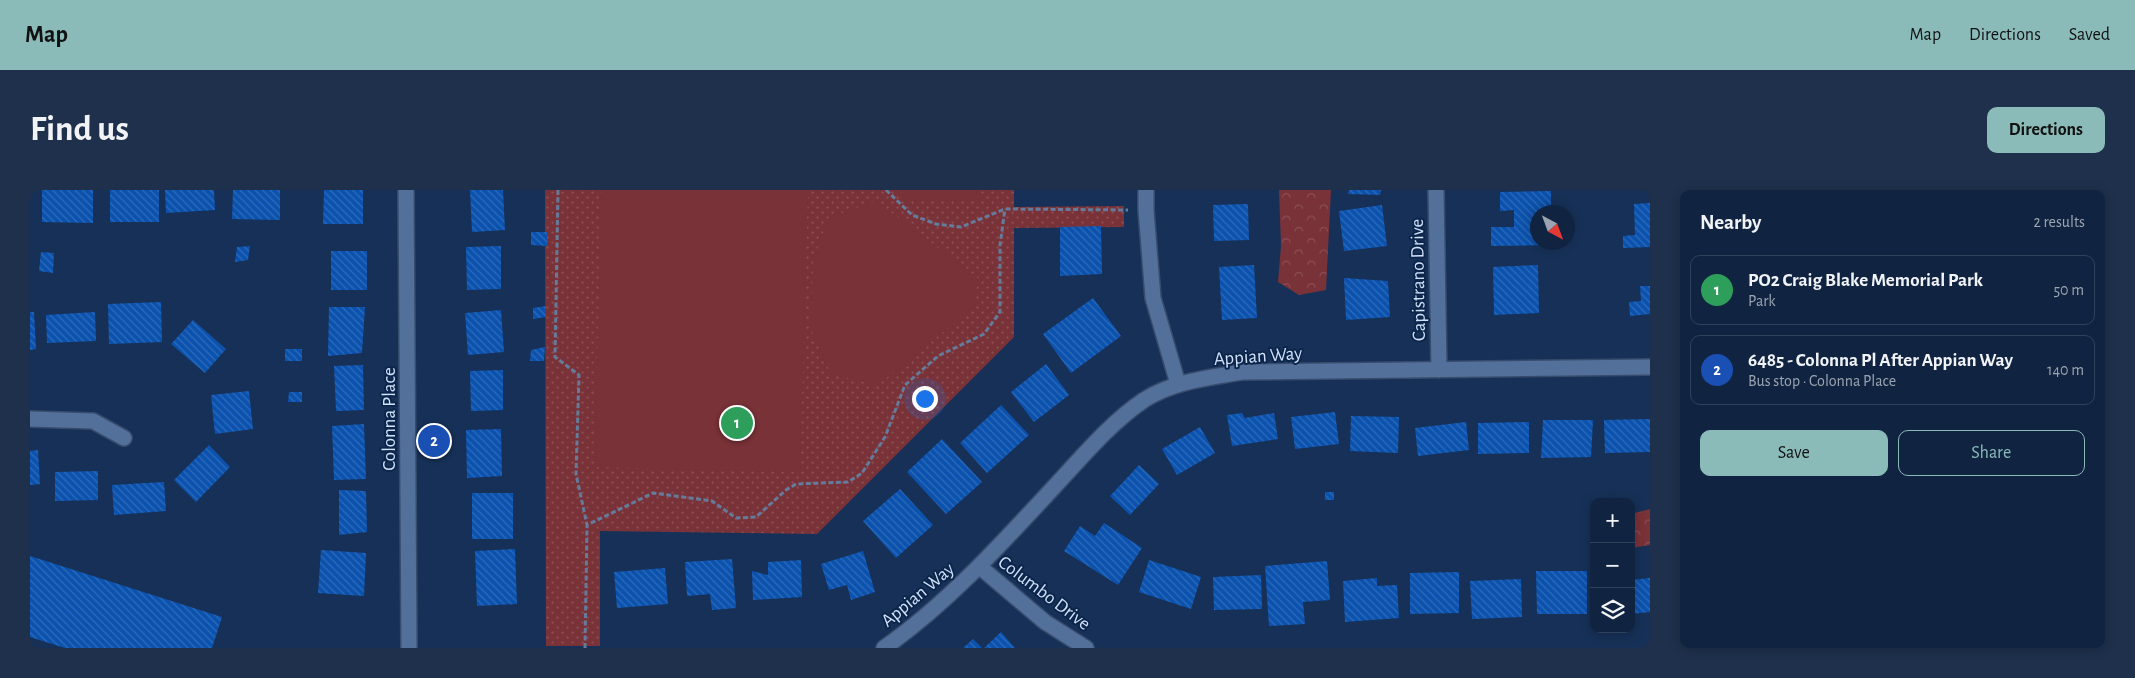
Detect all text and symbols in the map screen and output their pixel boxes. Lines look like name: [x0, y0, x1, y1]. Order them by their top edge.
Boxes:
text: Map: [25, 23, 68, 47]
text: Map: [1910, 26, 1941, 44]
text: Directions: [1969, 26, 2041, 44]
text: Saved: [2069, 26, 2110, 44]
button: Directions: [1987, 107, 2105, 153]
text: Find us: [30, 112, 129, 147]
north arrow: [1530, 205, 1575, 250]
text: Nearby: [1700, 212, 1761, 233]
text: 2 results: [2033, 214, 2085, 230]
street label: Capistrano Drive: [1408, 219, 1429, 341]
text: PO2 Craig Blake Memorial Park: [1748, 271, 1983, 290]
text: 1: [1714, 282, 1720, 298]
text: 50 m: [2053, 282, 2084, 298]
text: Park: [1748, 293, 1776, 309]
street label: Appian Way: [1213, 344, 1303, 369]
text: 6485 - Colonna Pl After Appian Way: [1748, 351, 2013, 370]
text: 2: [1713, 362, 1721, 378]
text: 140 m: [2047, 362, 2084, 378]
street label: Colonna Place: [380, 367, 399, 471]
text: Bus stop · Colonna Place: [1748, 373, 1896, 389]
your location: [912, 386, 938, 412]
pin: 1: [721, 404, 753, 442]
pin: 2: [418, 422, 450, 460]
button: Save: [1700, 430, 1888, 476]
button: Share: [1898, 430, 2085, 476]
map controls: [1590, 498, 1635, 633]
button: +: [1590, 498, 1635, 543]
button: −: [1590, 543, 1635, 588]
street label: Columbo Drive: [994, 553, 1094, 634]
street label: Appian Way: [878, 559, 958, 631]
button: layers: [1590, 588, 1635, 633]

